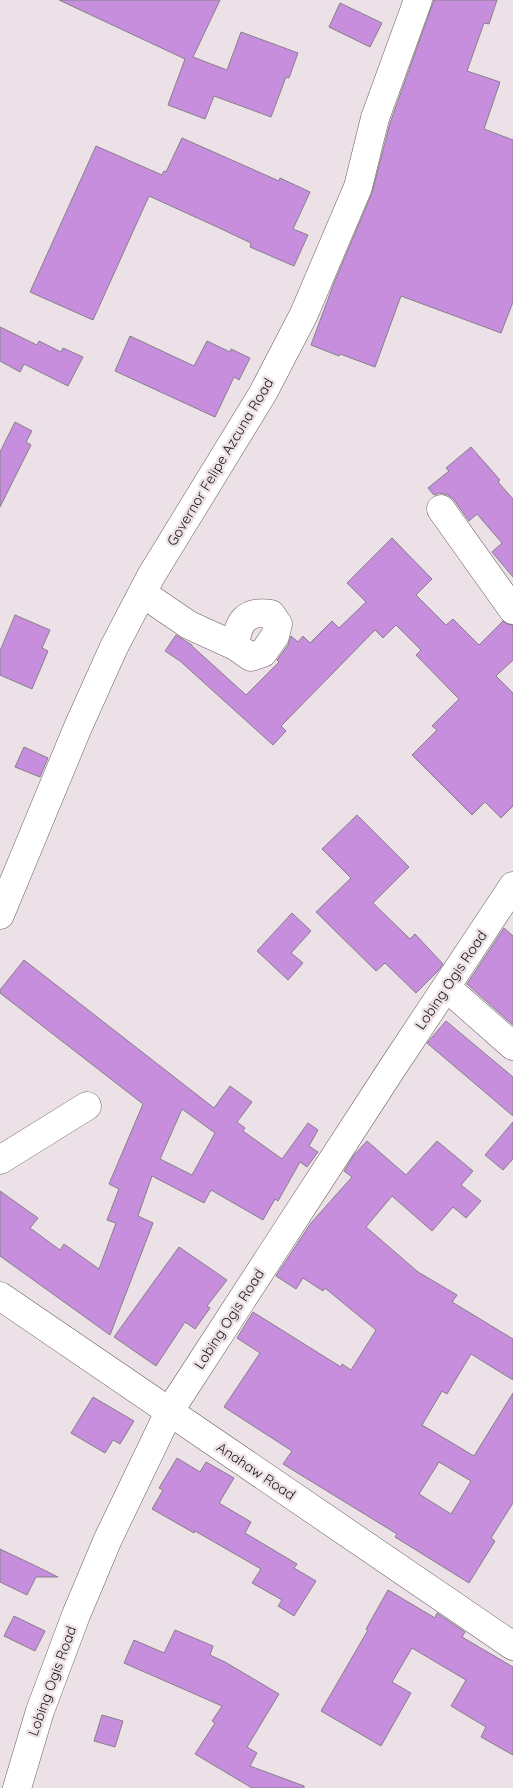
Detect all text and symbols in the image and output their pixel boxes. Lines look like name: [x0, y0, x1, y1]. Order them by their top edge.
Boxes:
street label: Governor Felipe Azcuna Road: [163, 375, 277, 549]
street label: Lobing Ogis Road: [411, 927, 491, 1033]
street label: Lobing Ogis Road: [190, 1266, 268, 1372]
street label: Anahaw Road: [213, 1438, 299, 1504]
street label: Lobing Ogis Road: [24, 1624, 80, 1738]

